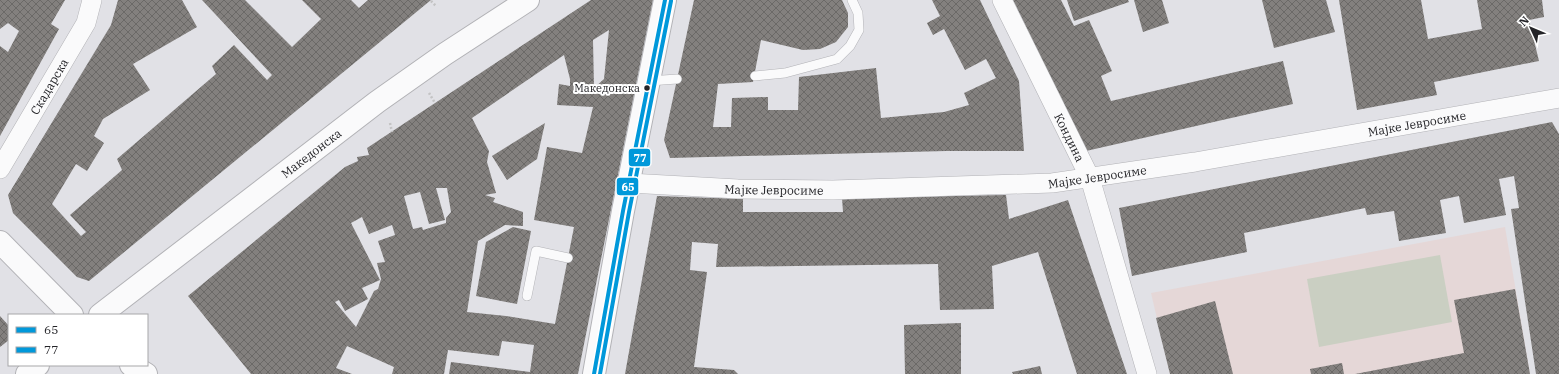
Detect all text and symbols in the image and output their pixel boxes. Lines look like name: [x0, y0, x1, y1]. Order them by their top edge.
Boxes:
north arrow: [1511, 8, 1551, 48]
text: N: [1516, 13, 1532, 29]
street label: Скадарска: [26, 55, 71, 117]
place label: Македонска: [574, 81, 640, 95]
marker: Македонска: [642, 83, 652, 93]
street label: Мајке Јевросиме: [1367, 107, 1467, 139]
street label: Кондина: [1051, 110, 1088, 164]
street label: Македонска: [278, 125, 344, 181]
line badge: 77: [628, 148, 651, 167]
text: 77: [633, 151, 647, 165]
street label: Мајке Јевросиме: [1047, 162, 1147, 191]
line badge: 65: [616, 177, 639, 196]
text: 65: [621, 180, 635, 194]
street label: Мајке Јевросиме: [724, 181, 824, 197]
legend: [8, 314, 148, 366]
text: 65: [44, 322, 58, 337]
text: 77: [44, 342, 58, 357]

